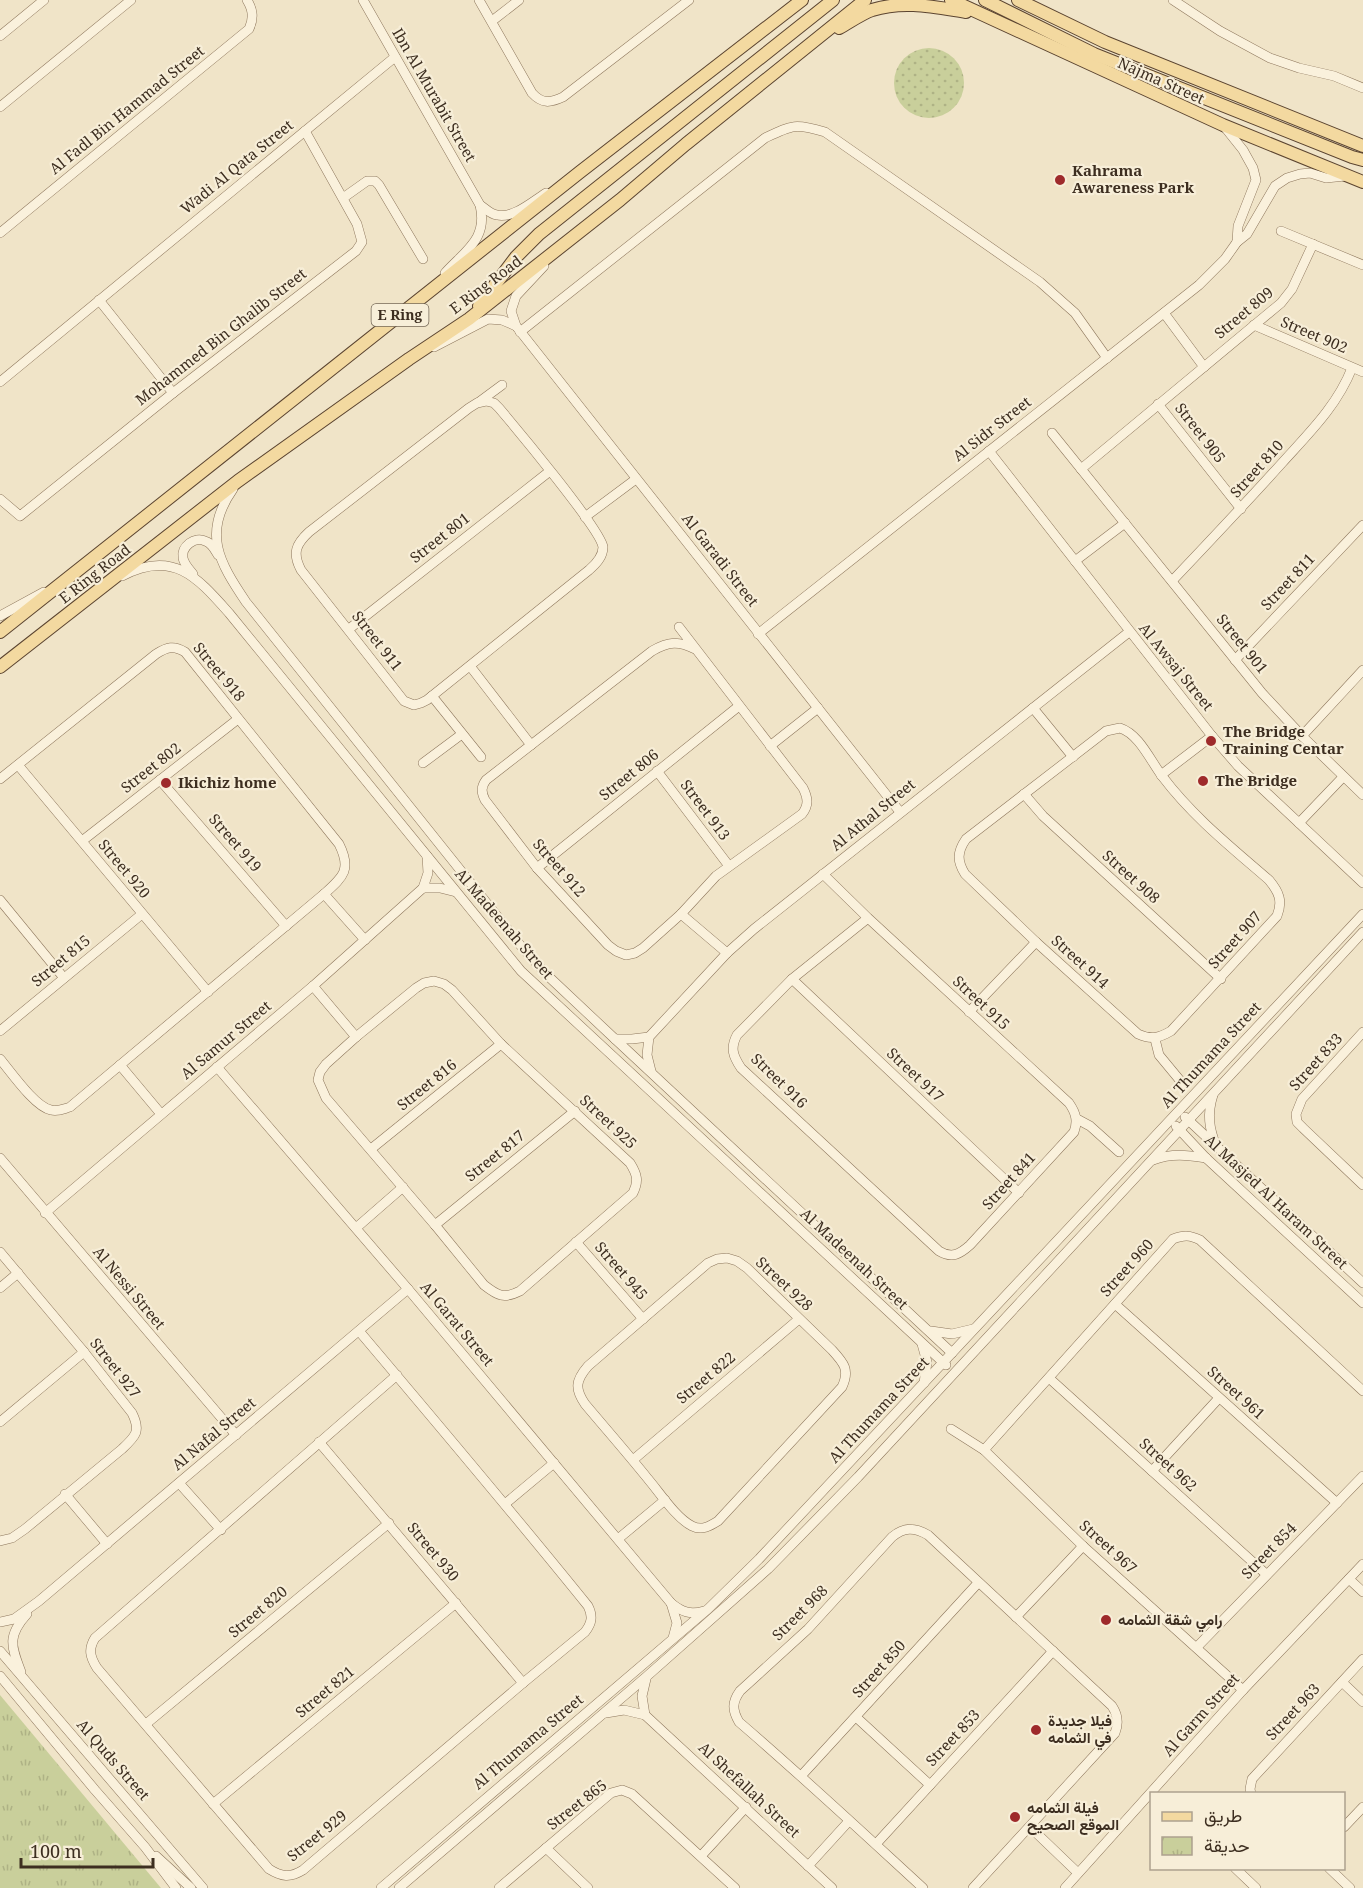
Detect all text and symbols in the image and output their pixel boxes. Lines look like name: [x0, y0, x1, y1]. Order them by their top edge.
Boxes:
street label: Ibn Al Murabit Street: [388, 24, 481, 165]
street label: Al Fadl Bin Hammad Street: [45, 40, 208, 178]
street label: Najma Street: [1115, 52, 1208, 108]
street label: Wadi Al Qata Street: [176, 115, 297, 218]
place label: Kahrama Awareness Park: [1072, 160, 1194, 197]
marker: Kahrama Awareness Park: [1053, 173, 1067, 187]
street label: E Ring Road: [445, 250, 526, 318]
street label: Mohammed Bin Ghalib Street: [131, 263, 310, 409]
street label: Street 809: [1210, 282, 1277, 343]
road number: E Ring: [372, 304, 428, 326]
street label: Street 902: [1278, 311, 1351, 357]
street label: Al Sidr Street: [948, 391, 1035, 465]
street label: Street 905: [1171, 398, 1230, 466]
street label: Street 810: [1225, 435, 1287, 501]
street label: Street 801: [405, 508, 473, 567]
street label: Al Garadi Street: [678, 509, 764, 610]
street label: E Ring Road: [54, 539, 134, 607]
street label: Street 811: [1256, 549, 1319, 614]
street label: Street 911: [348, 606, 407, 674]
street label: Street 901: [1213, 610, 1273, 677]
street label: Al Awsaj Street: [1135, 618, 1218, 714]
street label: Street 918: [189, 638, 250, 705]
place label: The Bridge Training Centar: [1223, 721, 1344, 758]
marker: The Bridge Training Centar: [1204, 734, 1218, 748]
street label: Street 802: [116, 738, 184, 797]
street label: Street 806: [595, 744, 662, 804]
place label: The Bridge: [1215, 770, 1297, 790]
place label: Ikichiz home: [178, 772, 276, 792]
street label: Al Athal Street: [826, 774, 919, 855]
marker: The Bridge: [1196, 774, 1210, 788]
street label: Street 913: [676, 775, 735, 844]
marker: Ikichiz home: [159, 776, 173, 790]
street label: Street 919: [205, 809, 267, 876]
street label: Street 912: [529, 834, 591, 901]
street label: Street 920: [94, 835, 155, 902]
street label: Street 908: [1099, 845, 1165, 907]
street label: Al Madeenah Street: [451, 864, 558, 983]
street label: Street 907: [1203, 906, 1265, 972]
street label: Street 815: [27, 930, 94, 991]
street label: Street 914: [1048, 930, 1114, 993]
street label: Street 915: [949, 971, 1014, 1034]
street label: Al Samur Street: [176, 996, 275, 1083]
street label: Al Thumama Street: [1156, 997, 1265, 1112]
street label: Street 833: [1284, 1028, 1346, 1094]
street label: Street 917: [883, 1043, 948, 1106]
street label: Street 916: [747, 1048, 812, 1112]
street label: Street 816: [393, 1054, 460, 1114]
street label: Street 925: [576, 1090, 641, 1153]
street label: Street 817: [461, 1125, 528, 1185]
street label: Al Masjed Al Haram Street: [1201, 1130, 1352, 1273]
street label: Street 841: [977, 1147, 1039, 1213]
street label: Al Madeenah Street: [797, 1203, 913, 1313]
street label: Street 960: [1095, 1234, 1157, 1300]
street label: Street 945: [591, 1237, 653, 1304]
street label: Al Nessi Street: [89, 1242, 170, 1333]
street label: Street 928: [752, 1252, 817, 1315]
street label: Al Garat Street: [417, 1277, 499, 1370]
street label: Street 927: [86, 1333, 145, 1401]
street label: Street 822: [672, 1347, 739, 1408]
street label: Al Thumama Street: [824, 1352, 933, 1467]
street label: Street 961: [1204, 1361, 1270, 1423]
street label: Al Nafal Street: [167, 1392, 259, 1474]
street label: Street 962: [1136, 1433, 1202, 1495]
street label: Street 967: [1076, 1515, 1142, 1577]
street label: Street 854: [1236, 1517, 1301, 1583]
street label: Street 930: [403, 1518, 464, 1585]
street label: Street 968: [767, 1580, 831, 1644]
street label: Street 820: [224, 1581, 291, 1642]
place label: رامي شقة الثمامه: [1118, 1609, 1222, 1633]
marker: رامي شقة الثمامه: [1099, 1613, 1113, 1627]
street label: Street 850: [847, 1635, 909, 1701]
street label: Street 821: [291, 1661, 358, 1722]
street label: Al Garm Street: [1158, 1669, 1243, 1760]
street label: Street 963: [1261, 1679, 1324, 1744]
street label: Al Thumama Street: [468, 1689, 587, 1793]
street label: Street 853: [921, 1705, 984, 1770]
place label: فيلا جديدة في الثمامه: [1048, 1710, 1112, 1751]
street label: Al Quds Street: [73, 1714, 155, 1804]
marker: فيلا جديدة في الثمامه: [1029, 1723, 1043, 1737]
street label: Al Shefallah Street: [695, 1737, 805, 1842]
street label: Street 865: [542, 1775, 610, 1834]
legend: [1150, 1792, 1345, 1870]
place label: فيلة الثمامه الموقع الصحيح: [1027, 1797, 1119, 1835]
text: طريق: [1204, 1803, 1242, 1827]
street label: Street 929: [283, 1805, 350, 1865]
marker: فيلة الثمامه الموقع الصحيح: [1008, 1810, 1022, 1824]
scale bar: [21, 1831, 153, 1869]
text: حديقة: [1204, 1833, 1250, 1857]
text: 100 m: [30, 1839, 82, 1863]

